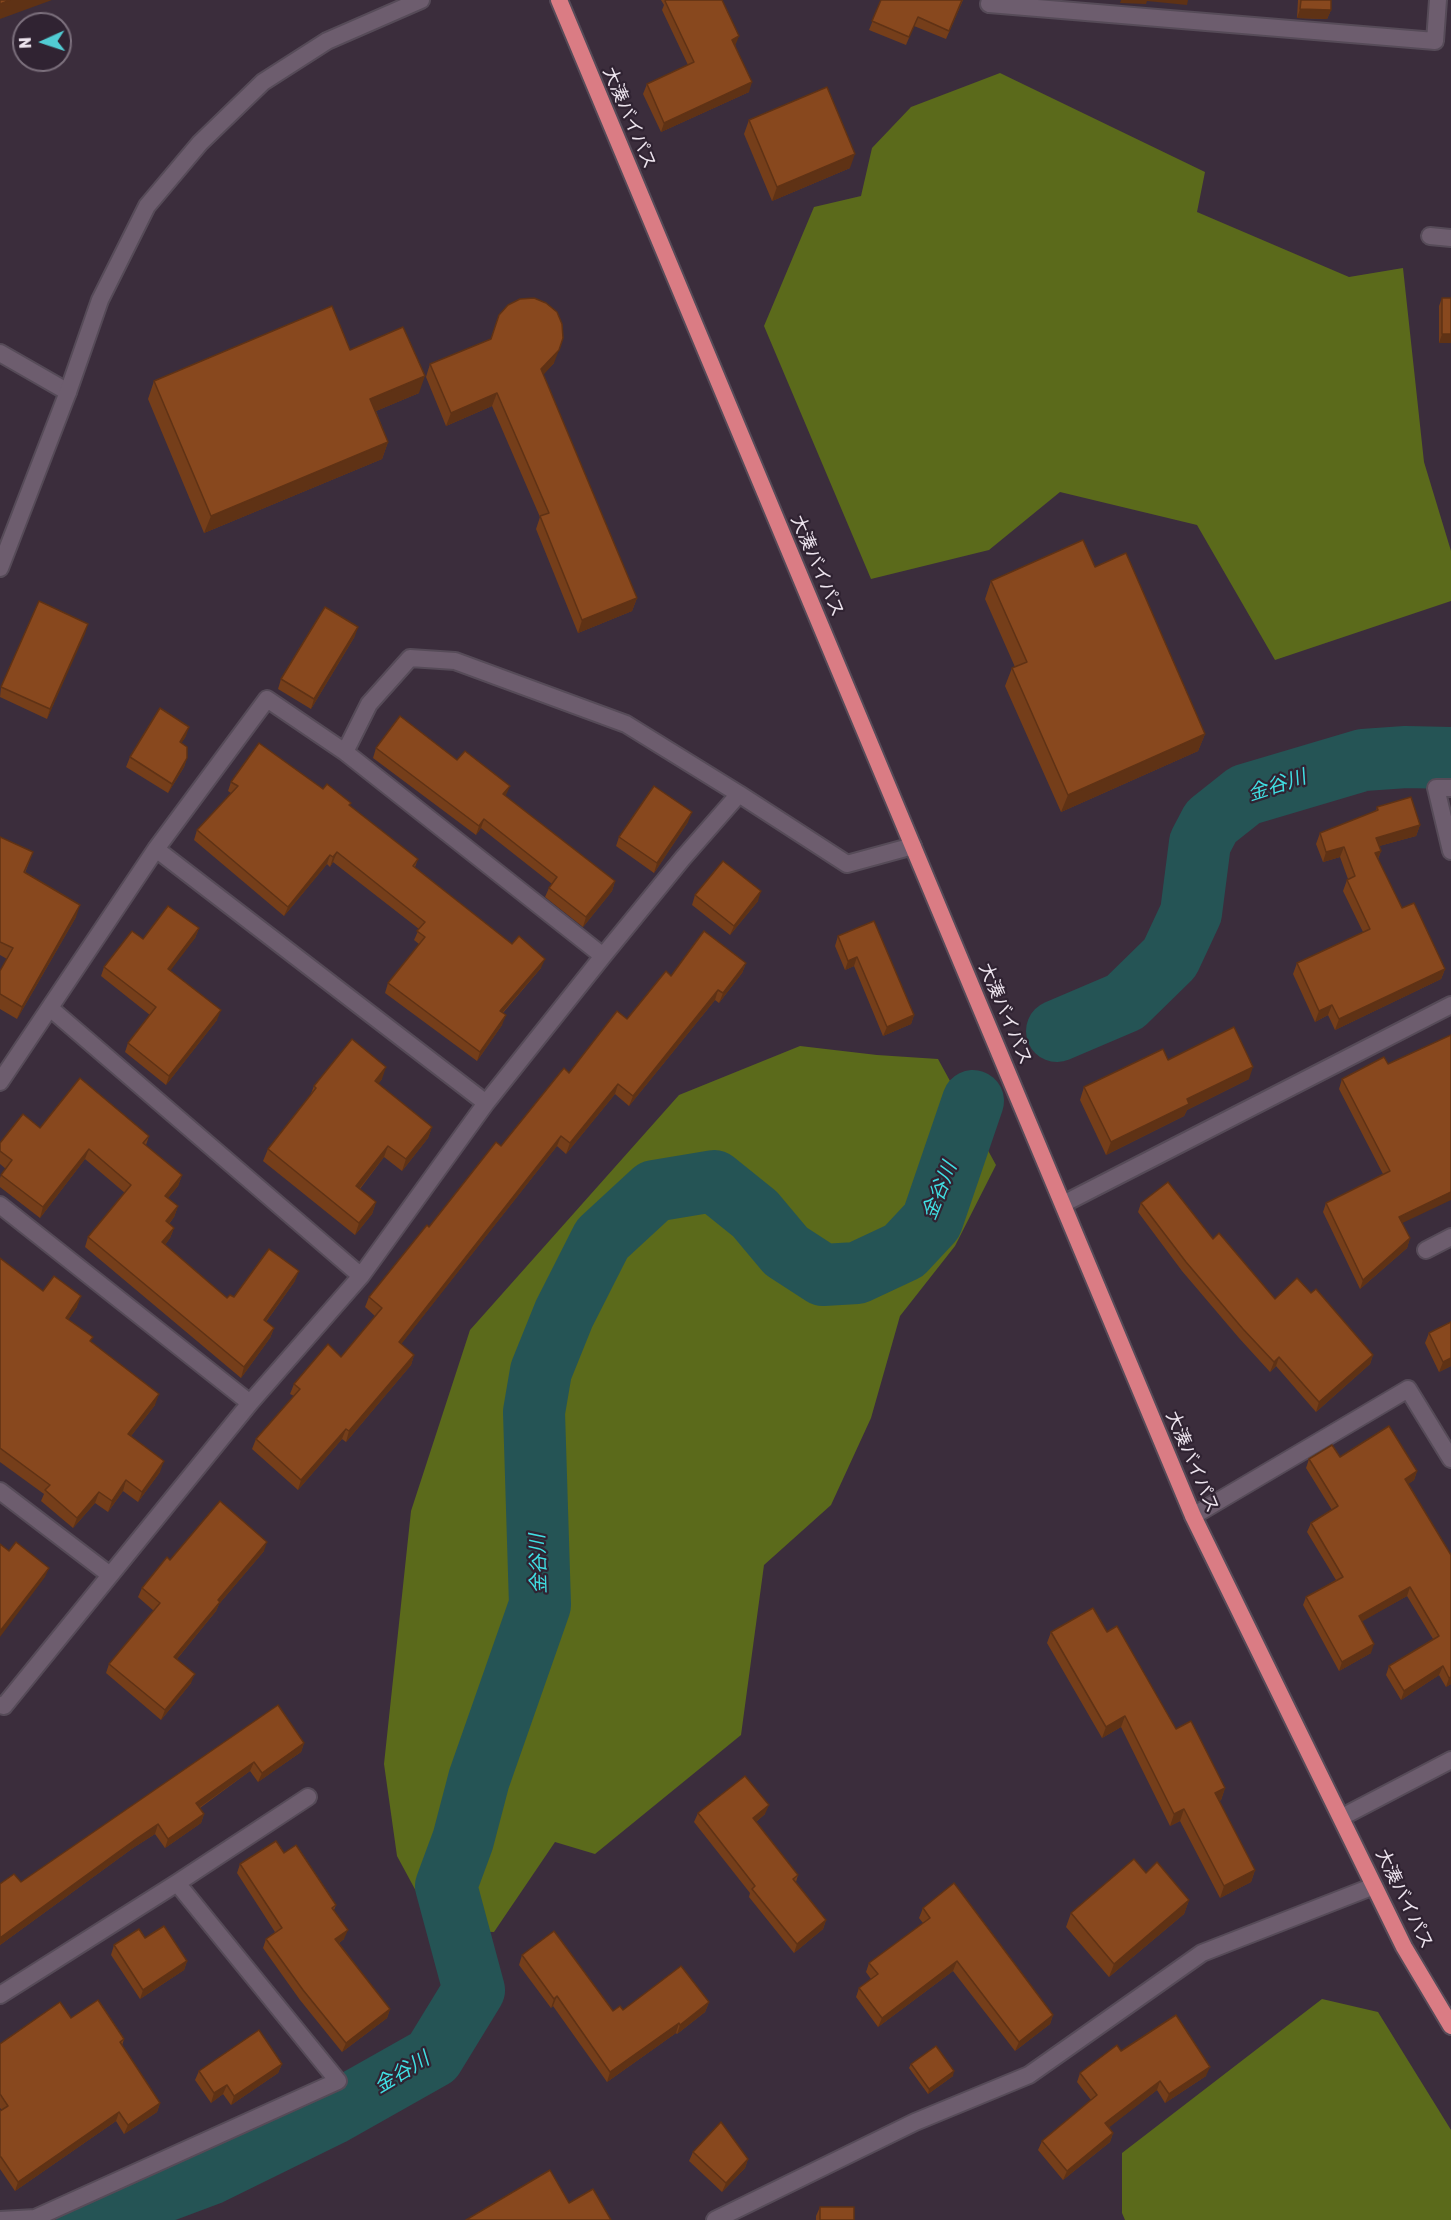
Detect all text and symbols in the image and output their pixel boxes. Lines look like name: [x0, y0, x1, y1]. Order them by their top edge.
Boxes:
north arrow: [12, 12, 72, 72]
text: N: [16, 37, 35, 49]
street label: 大湊バイパス: [598, 64, 660, 172]
street label: 大湊バイパス: [786, 512, 848, 620]
water label: 金谷川: [1245, 765, 1309, 807]
street label: 大湊バイパス: [974, 960, 1036, 1068]
water label: 金谷川: [918, 1159, 962, 1223]
street label: 大湊バイパス: [1161, 1408, 1223, 1516]
water label: 金谷川: [526, 1534, 552, 1594]
street label: 大湊バイパス: [1371, 1846, 1437, 1952]
water label: 金谷川: [370, 2047, 434, 2099]

